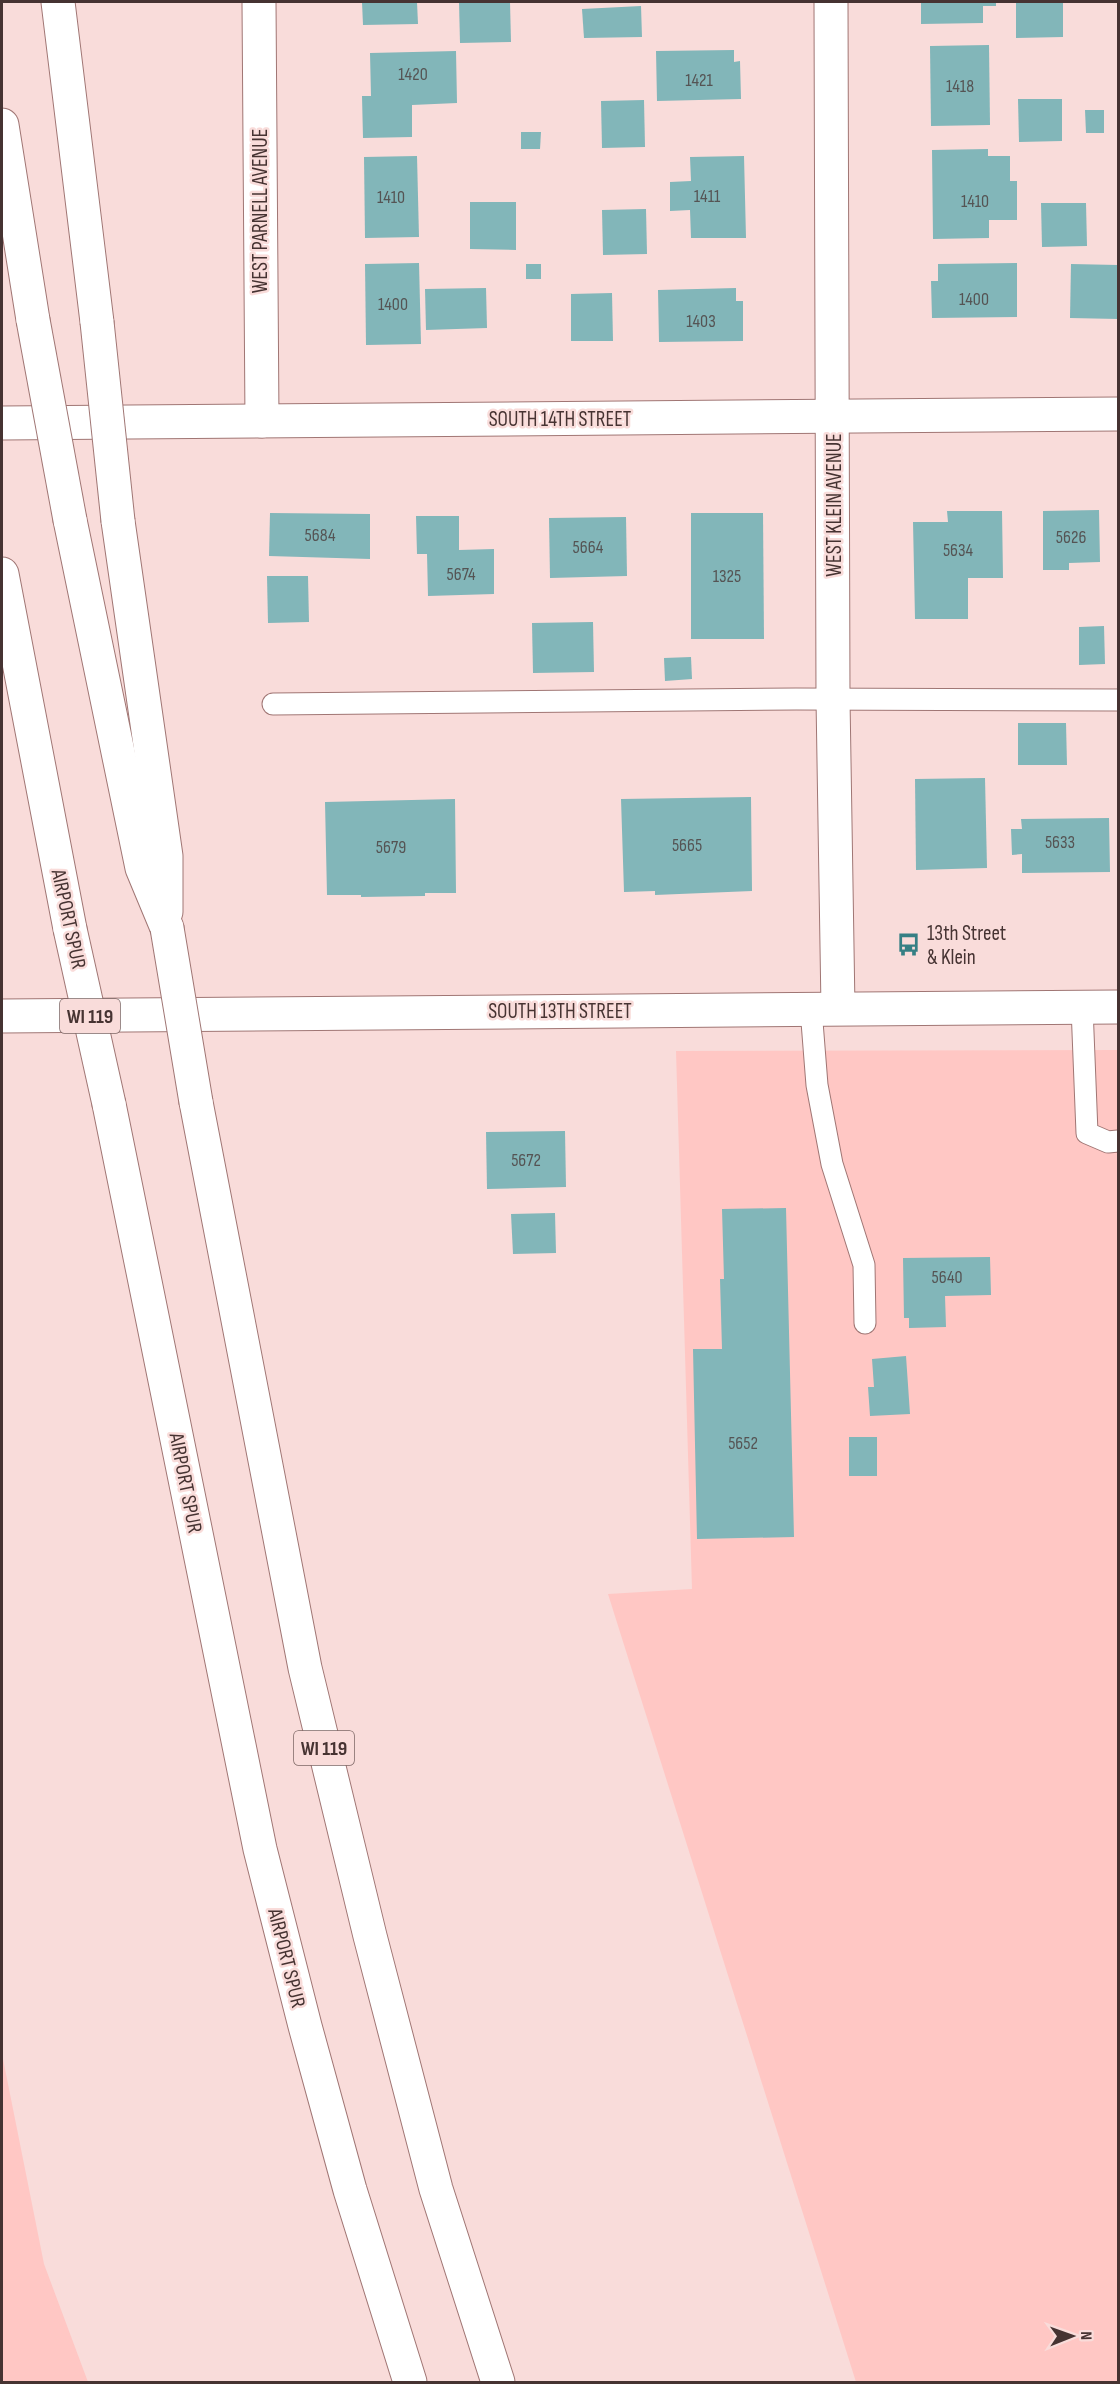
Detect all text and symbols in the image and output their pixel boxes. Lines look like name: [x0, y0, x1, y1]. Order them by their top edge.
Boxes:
house number: 1420: [398, 64, 428, 85]
house number: 1421: [685, 70, 714, 91]
house number: 1418: [946, 76, 974, 97]
street label: WEST PARNELL AVENUE: [248, 129, 273, 293]
house number: 1411: [694, 186, 721, 207]
house number: 1410: [377, 187, 405, 208]
house number: 1410: [961, 191, 989, 212]
house number: 1400: [959, 289, 989, 310]
house number: 1400: [378, 294, 408, 315]
house number: 1403: [686, 311, 716, 332]
street label: SOUTH 14TH STREET: [489, 407, 632, 432]
street label: WEST KLEIN AVENUE: [822, 433, 847, 577]
house number: 5684: [305, 525, 336, 546]
house number: 5626: [1056, 527, 1086, 548]
house number: 5664: [573, 537, 604, 558]
house number: 5634: [943, 540, 974, 561]
house number: 5674: [447, 564, 476, 585]
house number: 1325: [713, 566, 741, 587]
house number: 5633: [1045, 832, 1075, 853]
house number: 5665: [672, 835, 702, 856]
house number: 5679: [376, 837, 406, 858]
street label: AIRPORT SPUR: [46, 866, 91, 972]
place label: 13th Street & Klein: [927, 921, 1006, 970]
bus stop icon: 13th Street & Klein: [896, 932, 922, 958]
road number: WI 119: [60, 999, 120, 1033]
street label: SOUTH 13TH STREET: [488, 999, 632, 1024]
house number: 5672: [511, 1150, 541, 1171]
house number: 5640: [932, 1267, 962, 1288]
street label: AIRPORT SPUR: [163, 1430, 208, 1536]
house number: 5652: [728, 1433, 758, 1454]
road number: WI 119: [294, 1731, 354, 1765]
street label: AIRPORT SPUR: [262, 1905, 311, 2011]
north arrow: [1042, 2306, 1102, 2366]
text: N: [1076, 2331, 1095, 2340]

